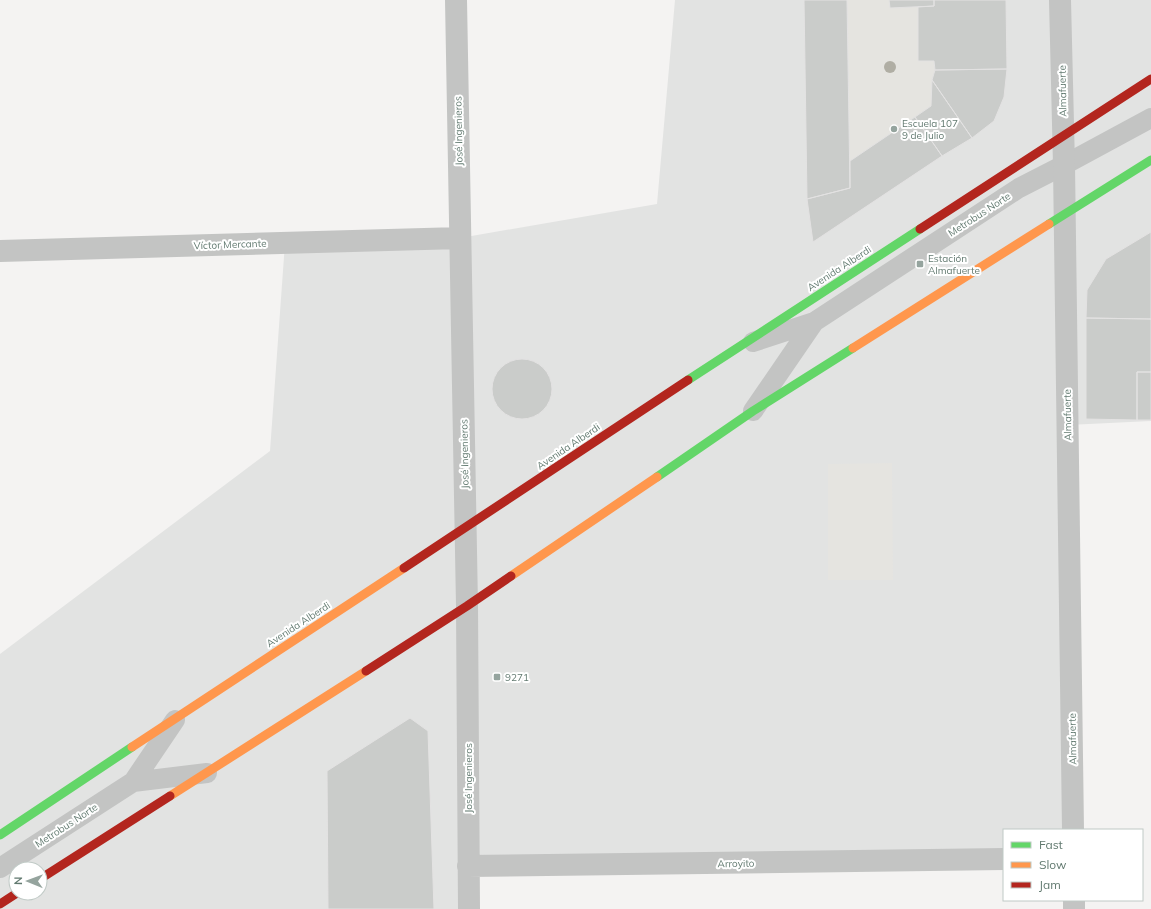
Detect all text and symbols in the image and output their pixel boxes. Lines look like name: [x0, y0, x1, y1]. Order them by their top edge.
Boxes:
street label: Almafuerte: [1056, 65, 1069, 117]
street label: José Ingenieros: [451, 96, 466, 166]
place label: Escuela 107 9 de Julio: [902, 117, 958, 142]
marker: Escuela 107 9 de Julio: [889, 124, 899, 134]
street label: Metrobus Norte: [945, 189, 1013, 240]
street label: Víctor Mercante: [193, 237, 267, 252]
street label: Avenida Alberdi: [805, 243, 874, 294]
place label: Estación Almafuerte: [928, 252, 980, 277]
marker: Estación Almafuerte: [915, 259, 925, 269]
street label: Almafuerte: [1061, 389, 1074, 441]
street label: José Ingenieros: [457, 419, 472, 489]
street label: Avenida Alberdi: [534, 420, 602, 472]
street label: Avenida Alberdi: [264, 599, 333, 650]
place label: 9271: [505, 671, 529, 684]
marker: 9271: [492, 672, 502, 682]
street label: Almafuerte: [1066, 713, 1079, 765]
street label: José Ingenieros: [462, 743, 475, 813]
street label: Metrobus Norte: [32, 800, 100, 851]
legend: [1003, 829, 1143, 901]
text: Fast: [1039, 837, 1063, 852]
street label: Arroyito: [717, 857, 755, 870]
text: Slow: [1039, 857, 1067, 872]
north arrow: [8, 861, 48, 901]
text: N: [11, 877, 25, 885]
text: Jam: [1039, 877, 1061, 892]

